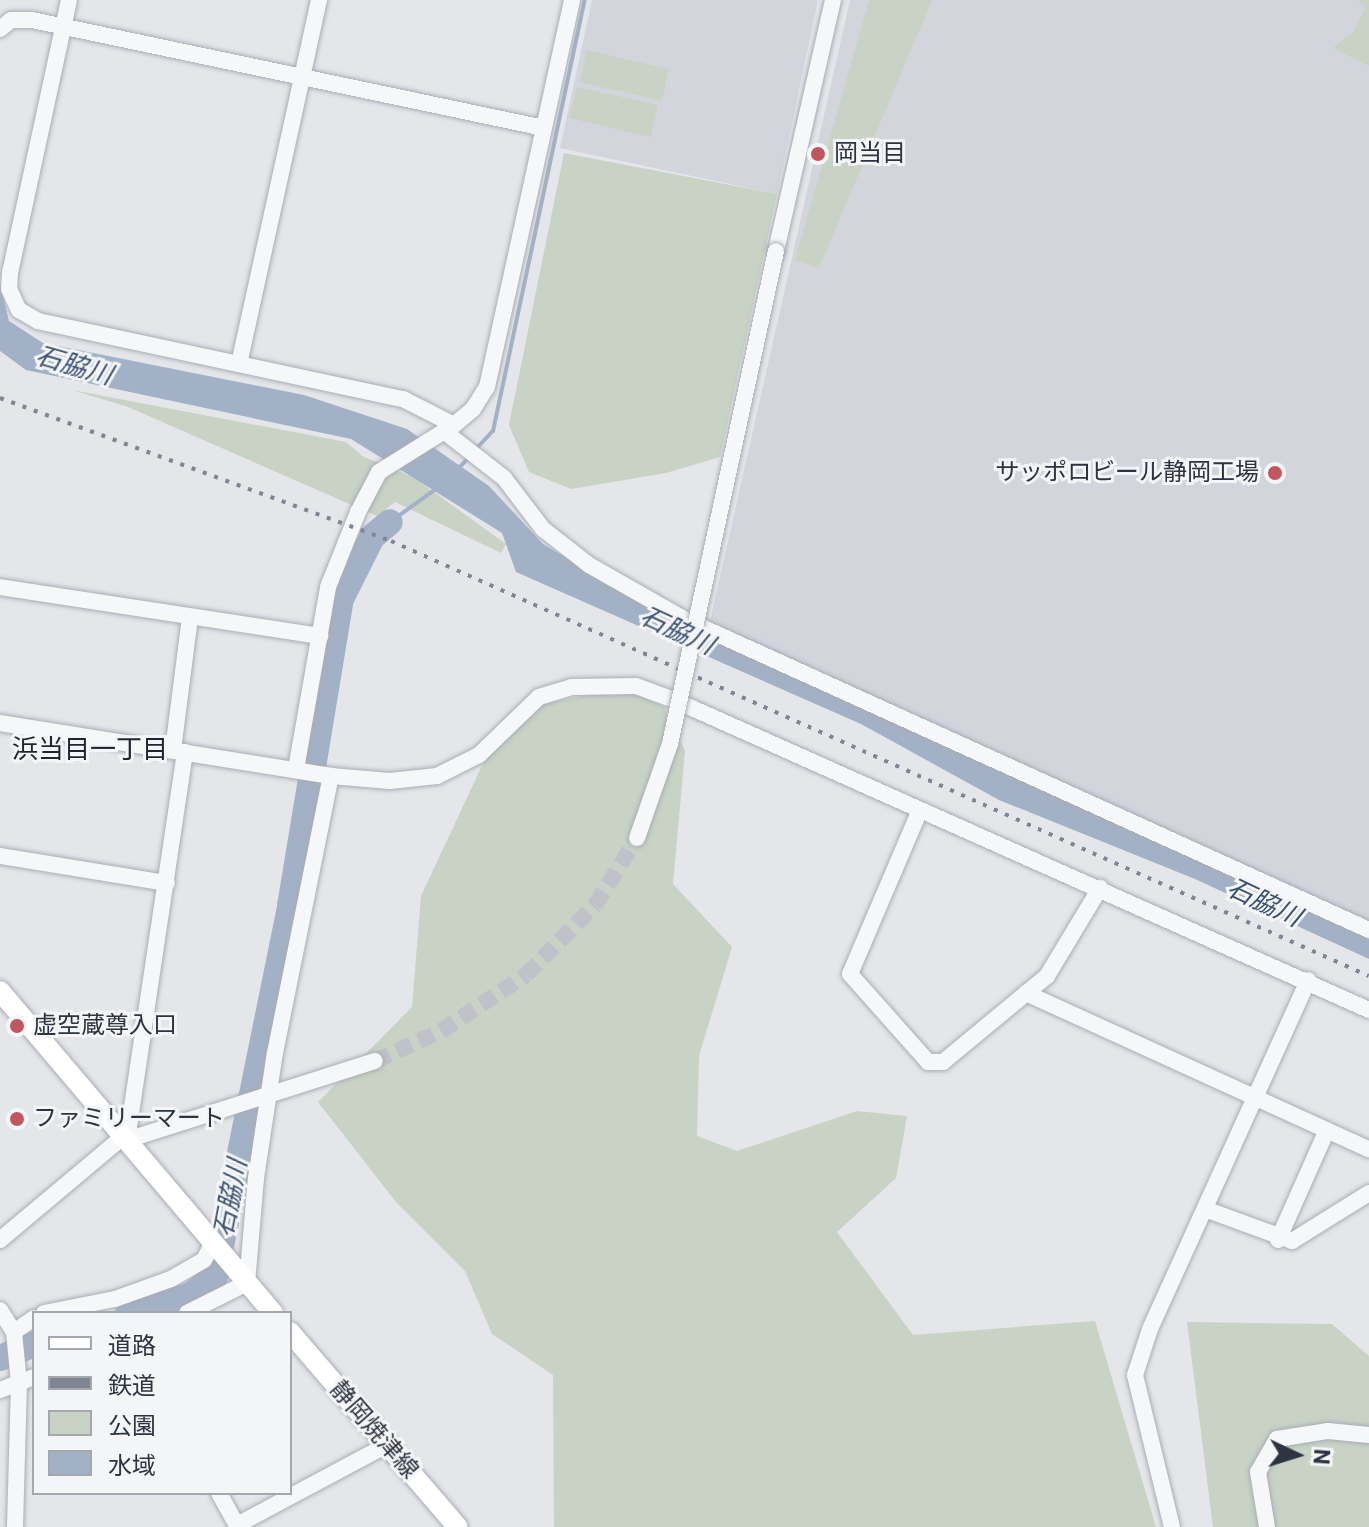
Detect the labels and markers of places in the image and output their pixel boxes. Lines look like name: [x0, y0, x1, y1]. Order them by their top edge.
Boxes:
place label: 岡当目: [834, 140, 906, 168]
marker: 岡当目: [809, 145, 827, 163]
place label: サッポロビール静岡工場: [995, 459, 1259, 487]
marker: サッポロビール静岡工場: [1266, 464, 1284, 482]
place label: 虚空蔵尊入口: [33, 1012, 177, 1040]
marker: 虚空蔵尊入口: [8, 1017, 26, 1035]
place label: ファミリーマート: [33, 1105, 225, 1133]
marker: ファミリーマート: [8, 1110, 26, 1128]

